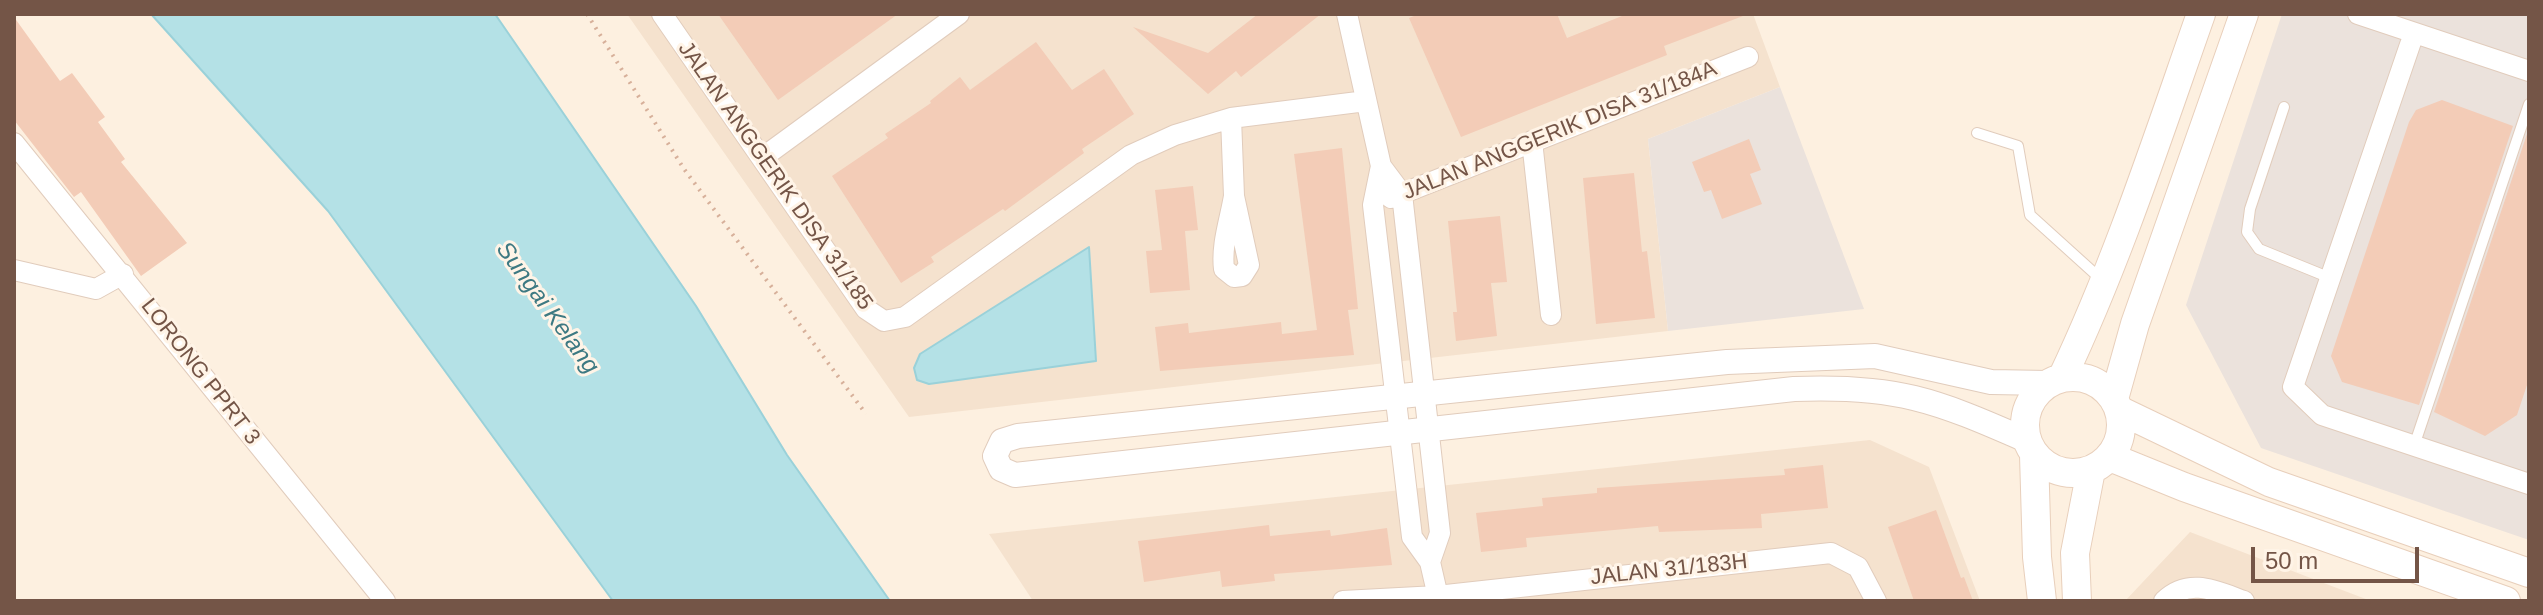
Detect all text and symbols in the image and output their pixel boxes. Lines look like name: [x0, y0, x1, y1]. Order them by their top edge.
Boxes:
street label: JALAN ANGGERIK DISA 31/185: [672, 37, 878, 315]
street label: JALAN ANGGERIK DISA 31/184A: [1399, 56, 1721, 206]
water label: Sungai Kelang: [489, 236, 605, 380]
street label: LORONG PPRT 3: [135, 294, 265, 450]
scale bar: [2255, 531, 2423, 581]
text: 50 m: [2265, 547, 2318, 574]
street label: JALAN 31/183H: [1589, 549, 1749, 591]

